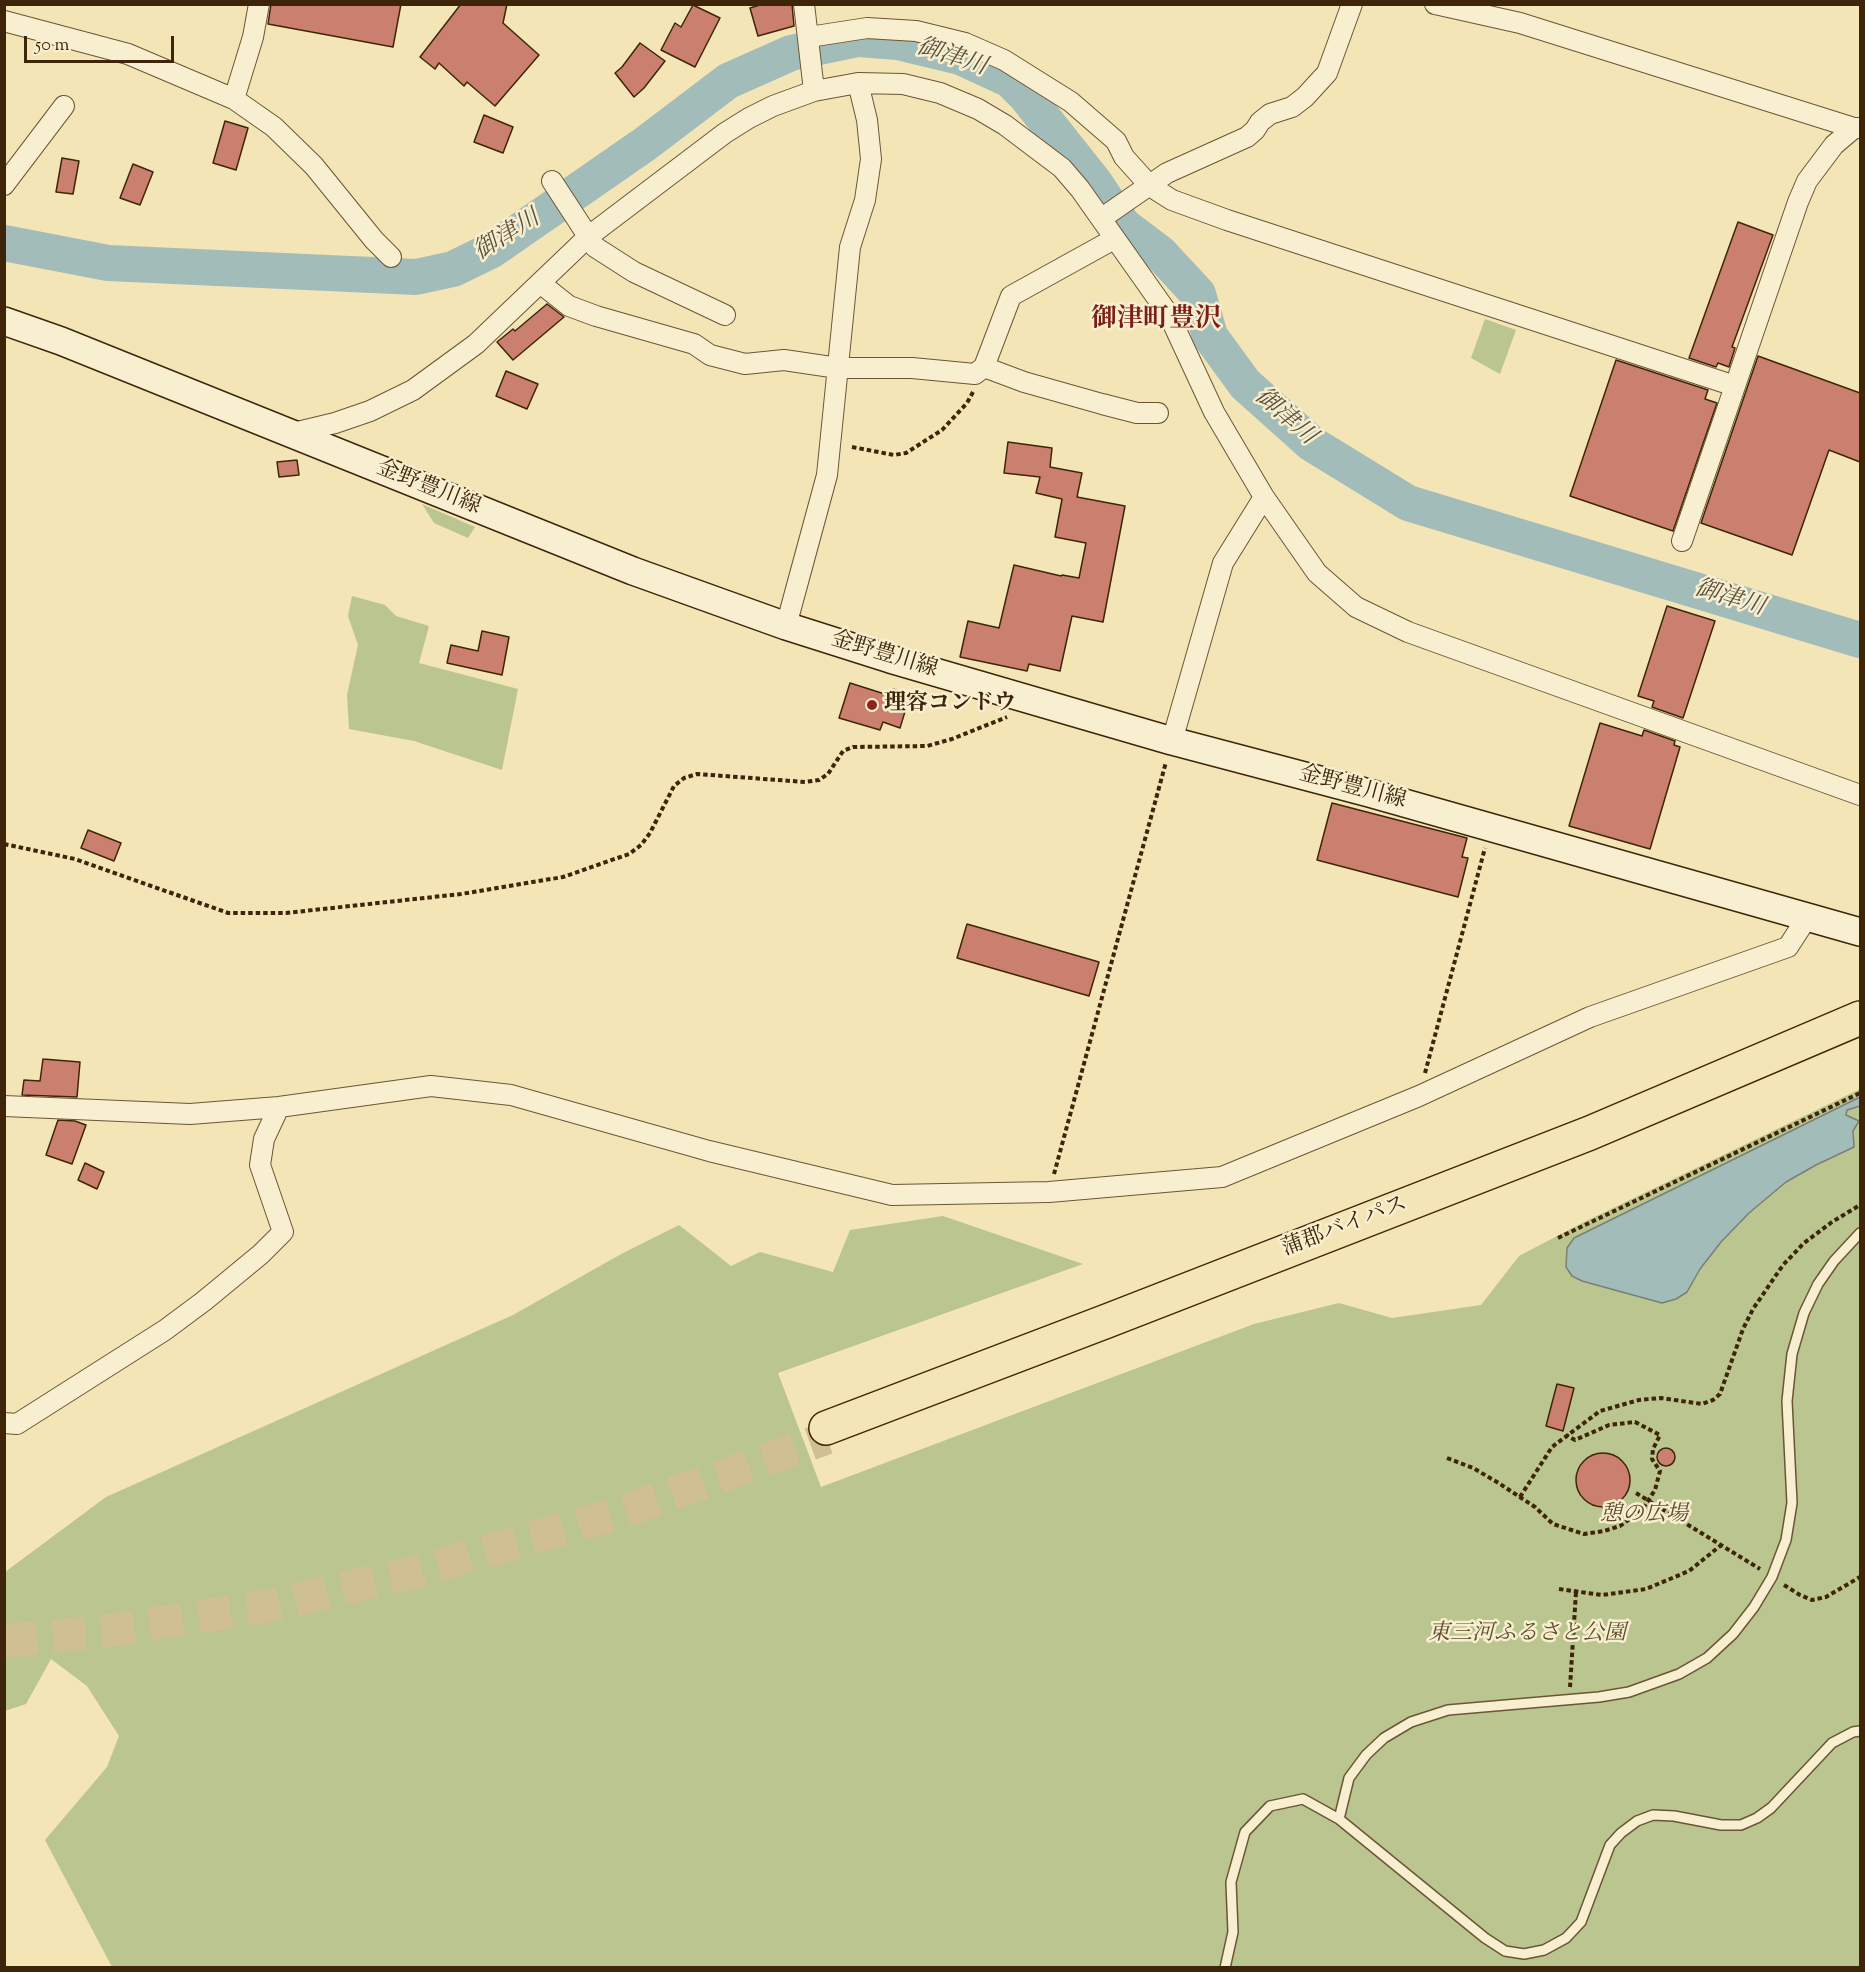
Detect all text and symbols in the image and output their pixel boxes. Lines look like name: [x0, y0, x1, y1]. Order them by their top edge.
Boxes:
scale bar: [27, 24, 177, 62]
text: 50 m: [35, 33, 69, 59]
water label: 御津川: [912, 34, 990, 84]
water label: 御津川: [470, 206, 546, 268]
district label: 御津町豊沢: [1091, 306, 1221, 338]
water label: 御津川: [1247, 384, 1321, 452]
street label: 金野豊川線: [372, 456, 484, 522]
water label: 御津川: [1690, 576, 1768, 624]
street label: 金野豊川線: [828, 627, 940, 685]
place label: 理容コンドウ: [884, 692, 1016, 718]
marker: 理容コンドウ: [865, 698, 879, 712]
street label: 金野豊川線: [1295, 762, 1409, 816]
street label: 蒲郡バイパス: [1279, 1192, 1411, 1264]
park label: 憩の広場: [1600, 1503, 1688, 1529]
park label: 東三河ふるさと公園: [1428, 1622, 1626, 1648]

